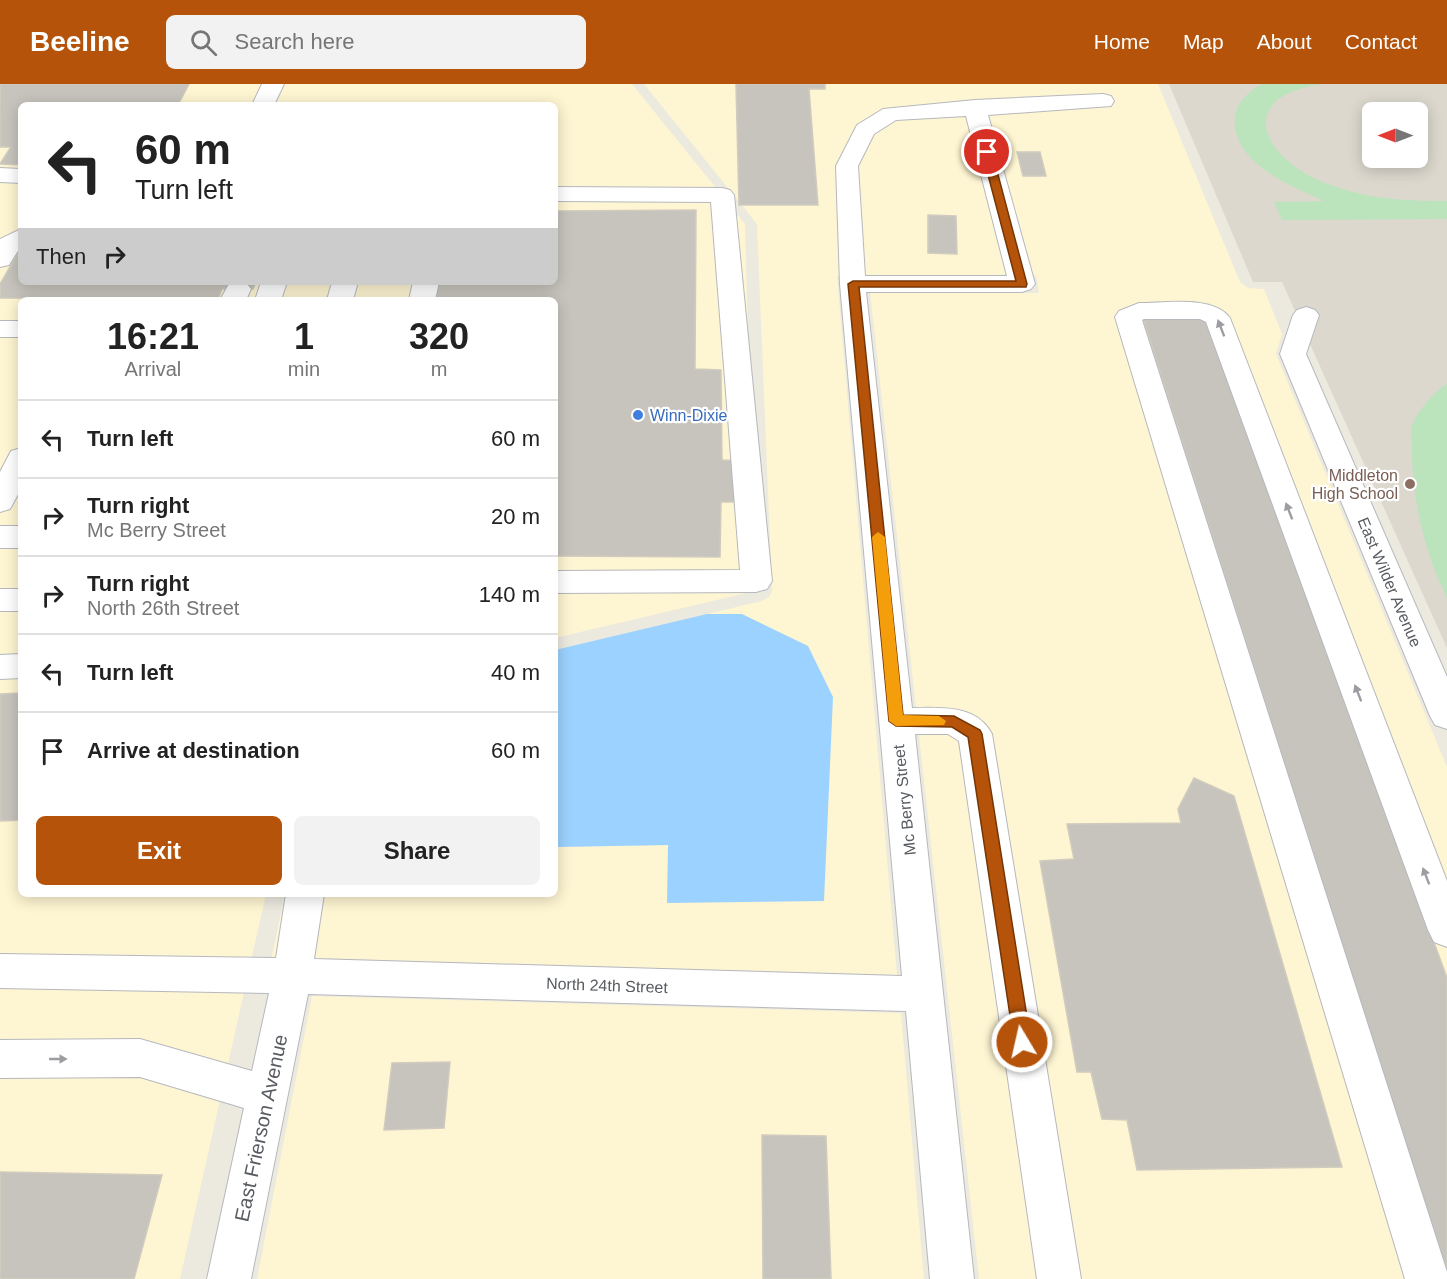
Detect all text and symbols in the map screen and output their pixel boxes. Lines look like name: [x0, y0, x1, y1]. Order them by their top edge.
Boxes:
search box: [166, 15, 586, 69]
text: Beeline: [30, 26, 130, 57]
icon: search: [187, 26, 220, 59]
text: Search here: [235, 29, 354, 54]
text: Home: [1094, 30, 1150, 53]
text: Map: [1183, 30, 1224, 53]
text: About: [1257, 30, 1312, 53]
text: Contact: [1345, 30, 1417, 53]
north arrow: [1362, 102, 1428, 168]
map controls: [1362, 102, 1428, 168]
icon: left: [36, 126, 114, 204]
text: 60 m: [135, 126, 231, 173]
pin: [961, 126, 1012, 177]
icon: arrive: [970, 135, 1003, 168]
text: Turn left: [135, 175, 233, 205]
icon: right: [98, 240, 131, 273]
text: Then: [36, 244, 86, 269]
text: 16:21: [107, 316, 199, 357]
text: 1: [294, 316, 314, 357]
text: 320: [409, 316, 469, 357]
one-way arrow: [1215, 319, 1225, 337]
text: Arrival: [125, 358, 181, 380]
text: min: [288, 358, 320, 380]
text: m: [431, 358, 447, 380]
place label: Winn-Dixie: [650, 407, 727, 424]
marker: Winn-Dixie: [631, 408, 645, 422]
icon: left: [36, 423, 69, 456]
text: Turn left: [87, 426, 173, 451]
text: 60 m: [491, 426, 540, 451]
place label: Middleton High School: [1312, 467, 1398, 502]
marker: Middleton High School: [1403, 477, 1417, 491]
text: Turn right: [87, 493, 189, 518]
icon: right: [36, 501, 69, 534]
one-way arrow: [1284, 501, 1294, 519]
text: 20 m: [491, 504, 540, 529]
street label: East Wilder Avenue: [1354, 515, 1425, 650]
text: Mc Berry Street: [87, 519, 226, 541]
text: Turn right: [87, 571, 189, 596]
icon: right: [36, 579, 69, 612]
text: 140 m: [479, 582, 540, 607]
text: North 26th Street: [87, 597, 239, 619]
icon: left: [36, 657, 69, 690]
text: Turn left: [87, 660, 173, 685]
text: 40 m: [491, 660, 540, 685]
one-way arrow: [1353, 684, 1362, 702]
icon: arrive: [36, 735, 69, 768]
text: Arrive at destination: [87, 738, 300, 763]
text: 60 m: [491, 738, 540, 763]
street label: Mc Berry Street: [890, 743, 919, 856]
button: Exit: [36, 816, 282, 885]
button: Share: [294, 816, 540, 885]
one-way arrow: [1421, 866, 1431, 884]
street label: North 24th Street: [546, 975, 669, 996]
position arrow: [990, 1010, 1054, 1074]
street label: East Frierson Avenue: [230, 1032, 292, 1224]
one-way arrow: [49, 1054, 68, 1064]

